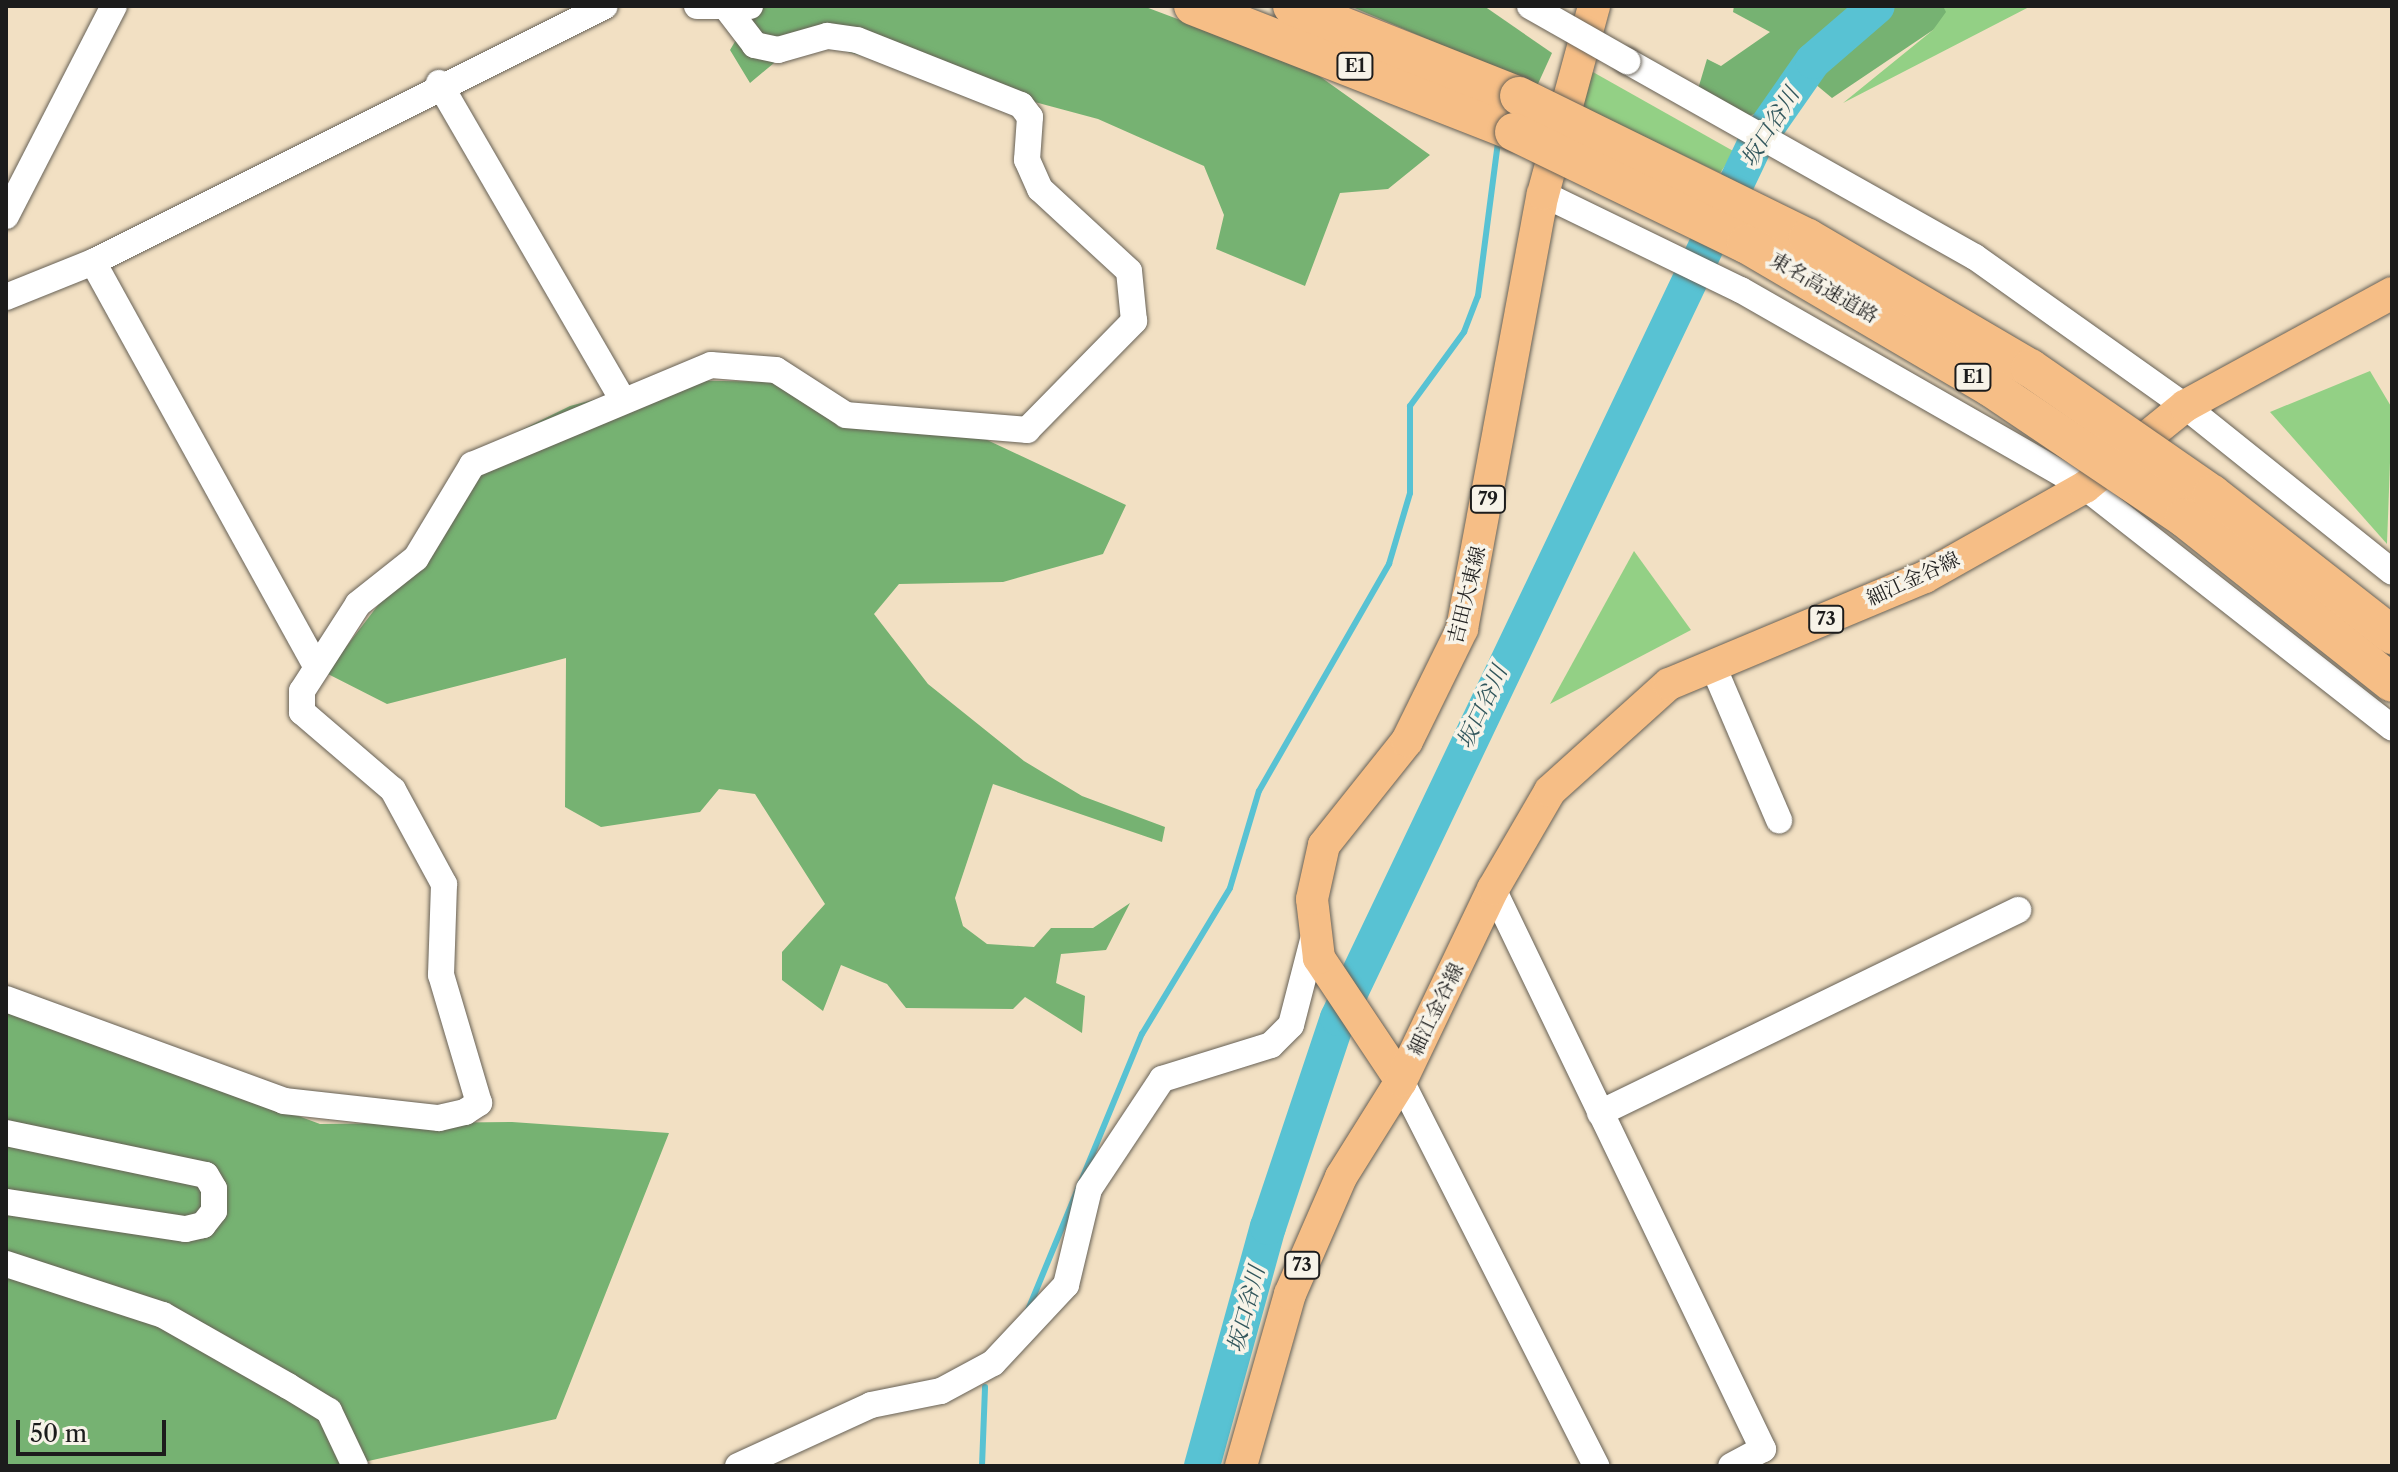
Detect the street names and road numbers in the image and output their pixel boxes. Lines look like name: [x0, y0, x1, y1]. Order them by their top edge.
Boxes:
road number: E1: [1335, 52, 1375, 80]
street label: 東名高速道路: [1766, 248, 1882, 328]
road number: E1: [1953, 363, 1993, 391]
road number: 79: [1468, 485, 1508, 513]
street label: 吉田大東線: [1443, 544, 1491, 646]
street label: 細江金谷線: [1863, 547, 1963, 611]
road number: 73: [1808, 605, 1844, 633]
street label: 細江金谷線: [1403, 959, 1469, 1059]
road number: 73: [1284, 1251, 1320, 1279]

